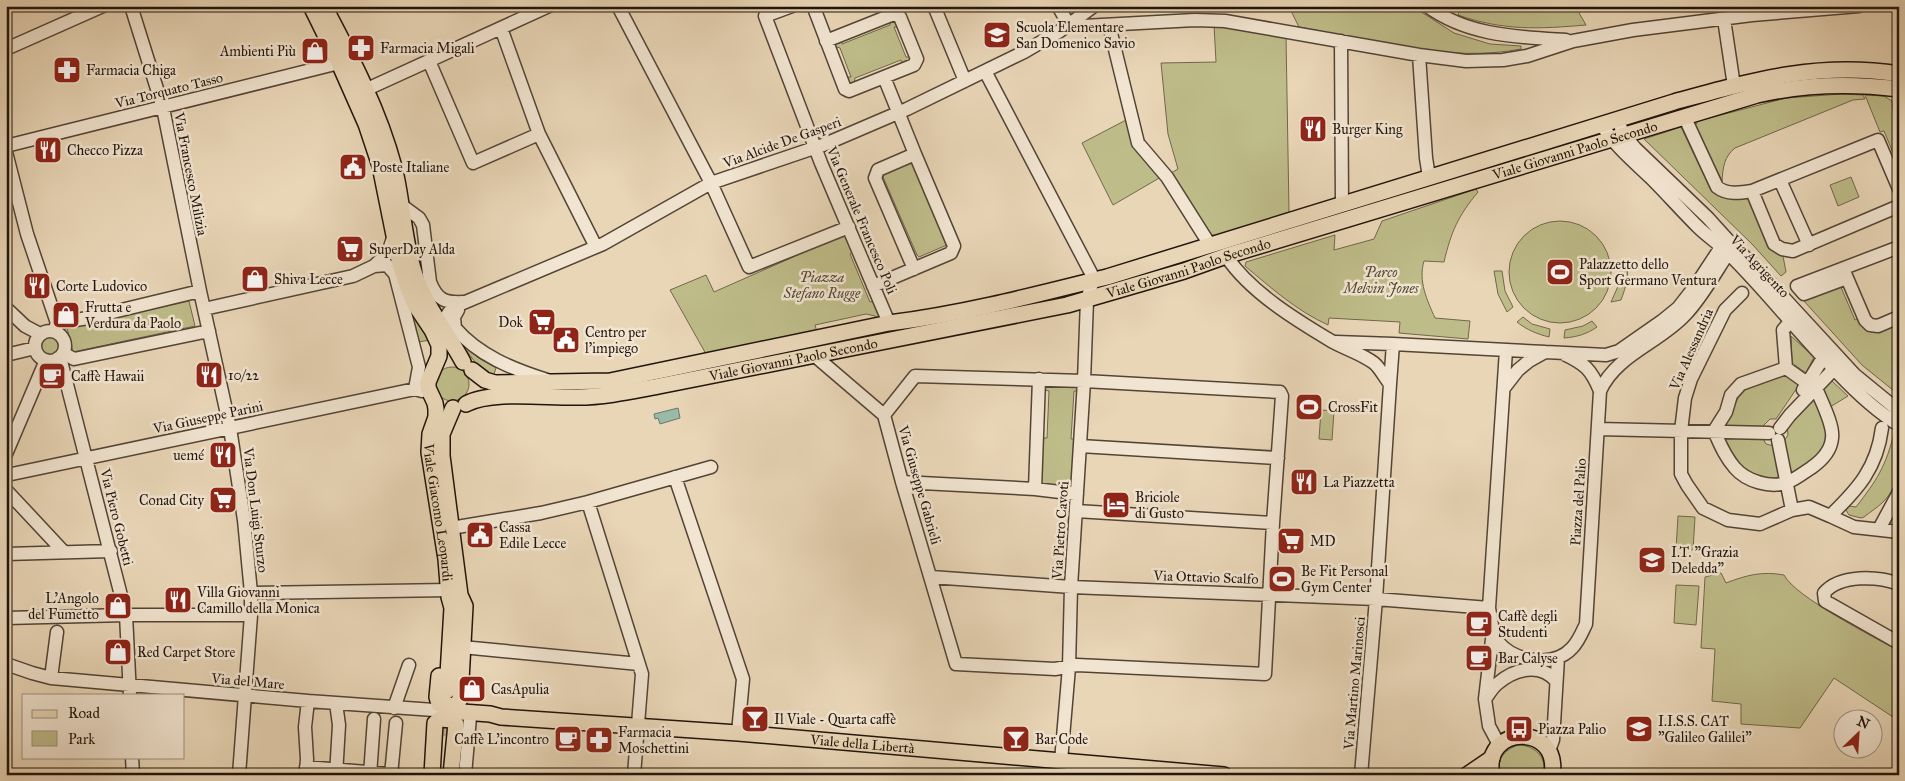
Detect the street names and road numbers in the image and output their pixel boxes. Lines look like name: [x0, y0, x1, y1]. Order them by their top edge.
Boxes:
street label: Via Torquato Tasso: [112, 69, 225, 113]
street label: Via Francesco Milizia: [170, 110, 211, 237]
street label: Via Alcide De Gasperi: [720, 113, 844, 172]
street label: Viale Giovanni Paolo Secondo: [1490, 118, 1659, 184]
street label: Via Generale Francesco Poli: [822, 143, 900, 297]
street label: Via Agrigento: [1726, 231, 1793, 301]
street label: Viale Giovanni Paolo Secondo: [1104, 235, 1273, 302]
street label: Via Alessandria: [1666, 306, 1717, 393]
street label: Viale Giovanni Paolo Secondo: [707, 335, 879, 385]
street label: Via Giuseppe Parini: [151, 398, 265, 438]
street label: Via Giuseppe Gabrieli: [894, 423, 945, 547]
street label: Viale Giacomo Leopardi: [420, 442, 456, 582]
street label: Via Don Luigi Sturzo: [239, 446, 272, 573]
street label: Piazza del Palio: [1567, 458, 1590, 546]
street label: Via Piero Gobetti: [96, 466, 137, 567]
street label: Via Pietro Cavoti: [1049, 480, 1072, 581]
street label: Via Ottavio Scalfo: [1152, 567, 1259, 588]
street label: Via Martino Marinosci: [1340, 616, 1369, 751]
street label: Via del Mare: [210, 670, 285, 693]
street label: Viale della Libertà: [809, 731, 915, 757]

